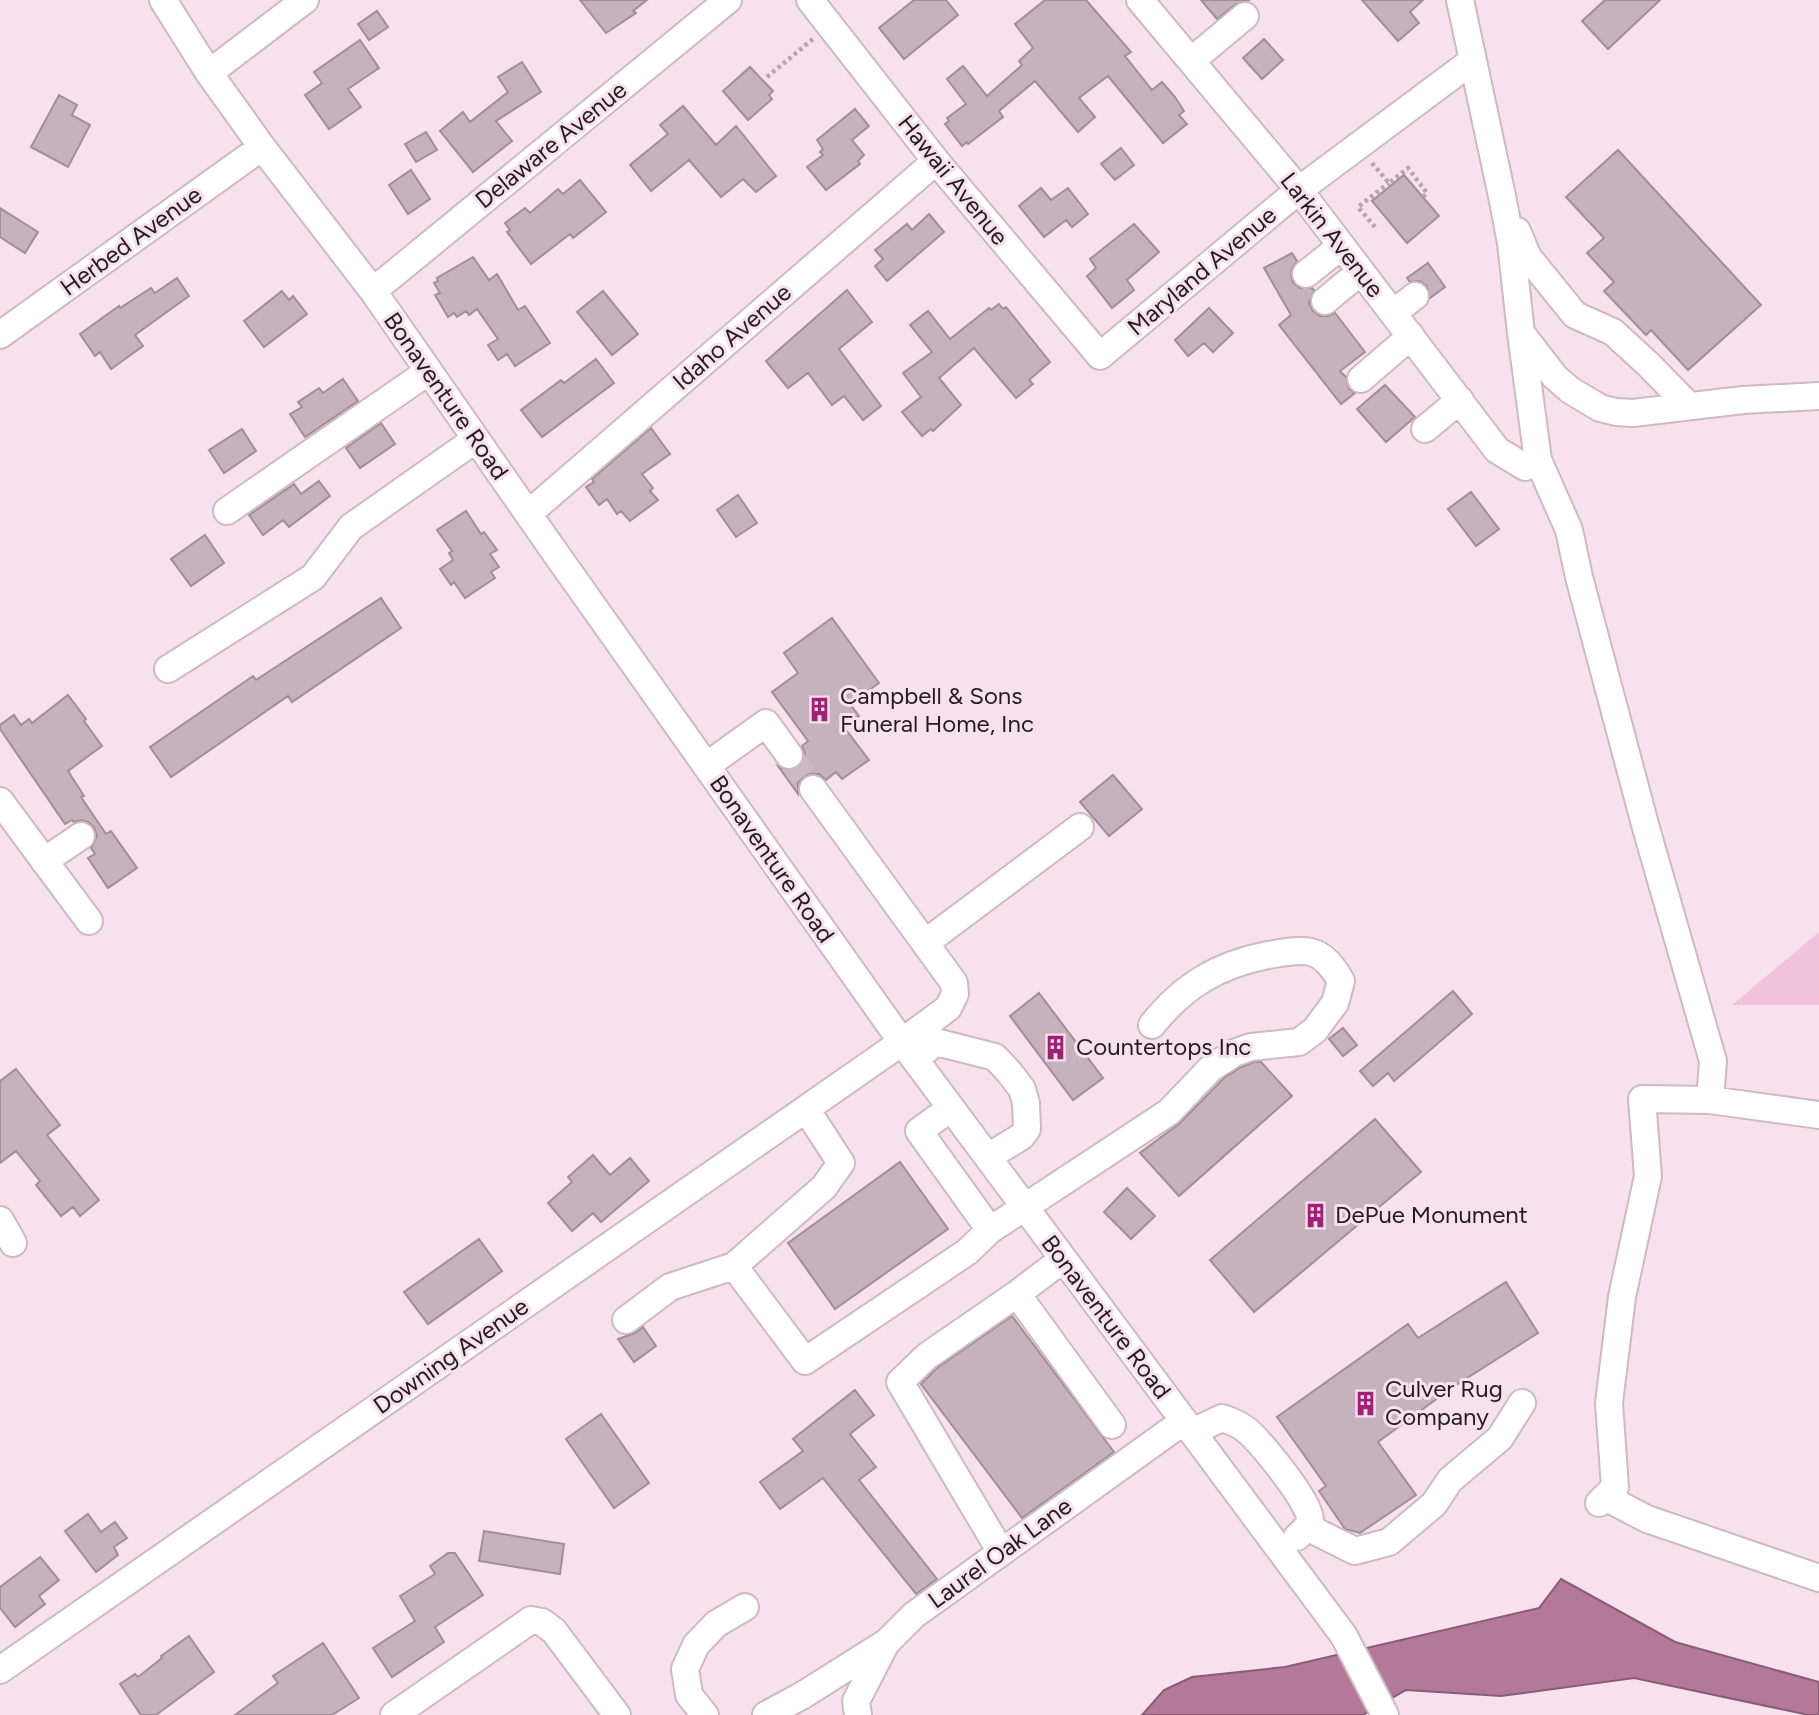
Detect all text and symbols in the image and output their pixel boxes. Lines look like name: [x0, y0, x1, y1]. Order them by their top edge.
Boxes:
street label: Delaware Avenue: [469, 75, 632, 214]
street label: Hawaii Avenue: [892, 109, 1015, 251]
street label: Larkin Avenue: [1275, 166, 1390, 303]
street label: Herbed Avenue: [54, 180, 207, 302]
street label: Maryland Avenue: [1121, 200, 1282, 341]
street label: Idaho Avenue: [667, 277, 797, 396]
street label: Bonaventure Road: [378, 306, 515, 485]
place label: Campbell & Sons Funeral Home, Inc: [840, 681, 1034, 738]
building icon: Campbell & Sons Funeral Home, Inc: [806, 696, 834, 724]
street label: Bonaventure Road: [704, 769, 841, 948]
place label: Countertops Inc: [1076, 1032, 1251, 1061]
building icon: Countertops Inc: [1042, 1033, 1070, 1061]
place label: DePue Monument: [1335, 1200, 1528, 1229]
building icon: DePue Monument: [1301, 1201, 1329, 1229]
street label: Bonaventure Road: [1035, 1229, 1177, 1404]
street label: Downing Avenue: [368, 1291, 534, 1420]
place label: Culver Rug Company: [1385, 1374, 1503, 1431]
building icon: Culver Rug Company: [1351, 1389, 1379, 1417]
street label: Laurel Oak Lane: [922, 1491, 1077, 1614]

